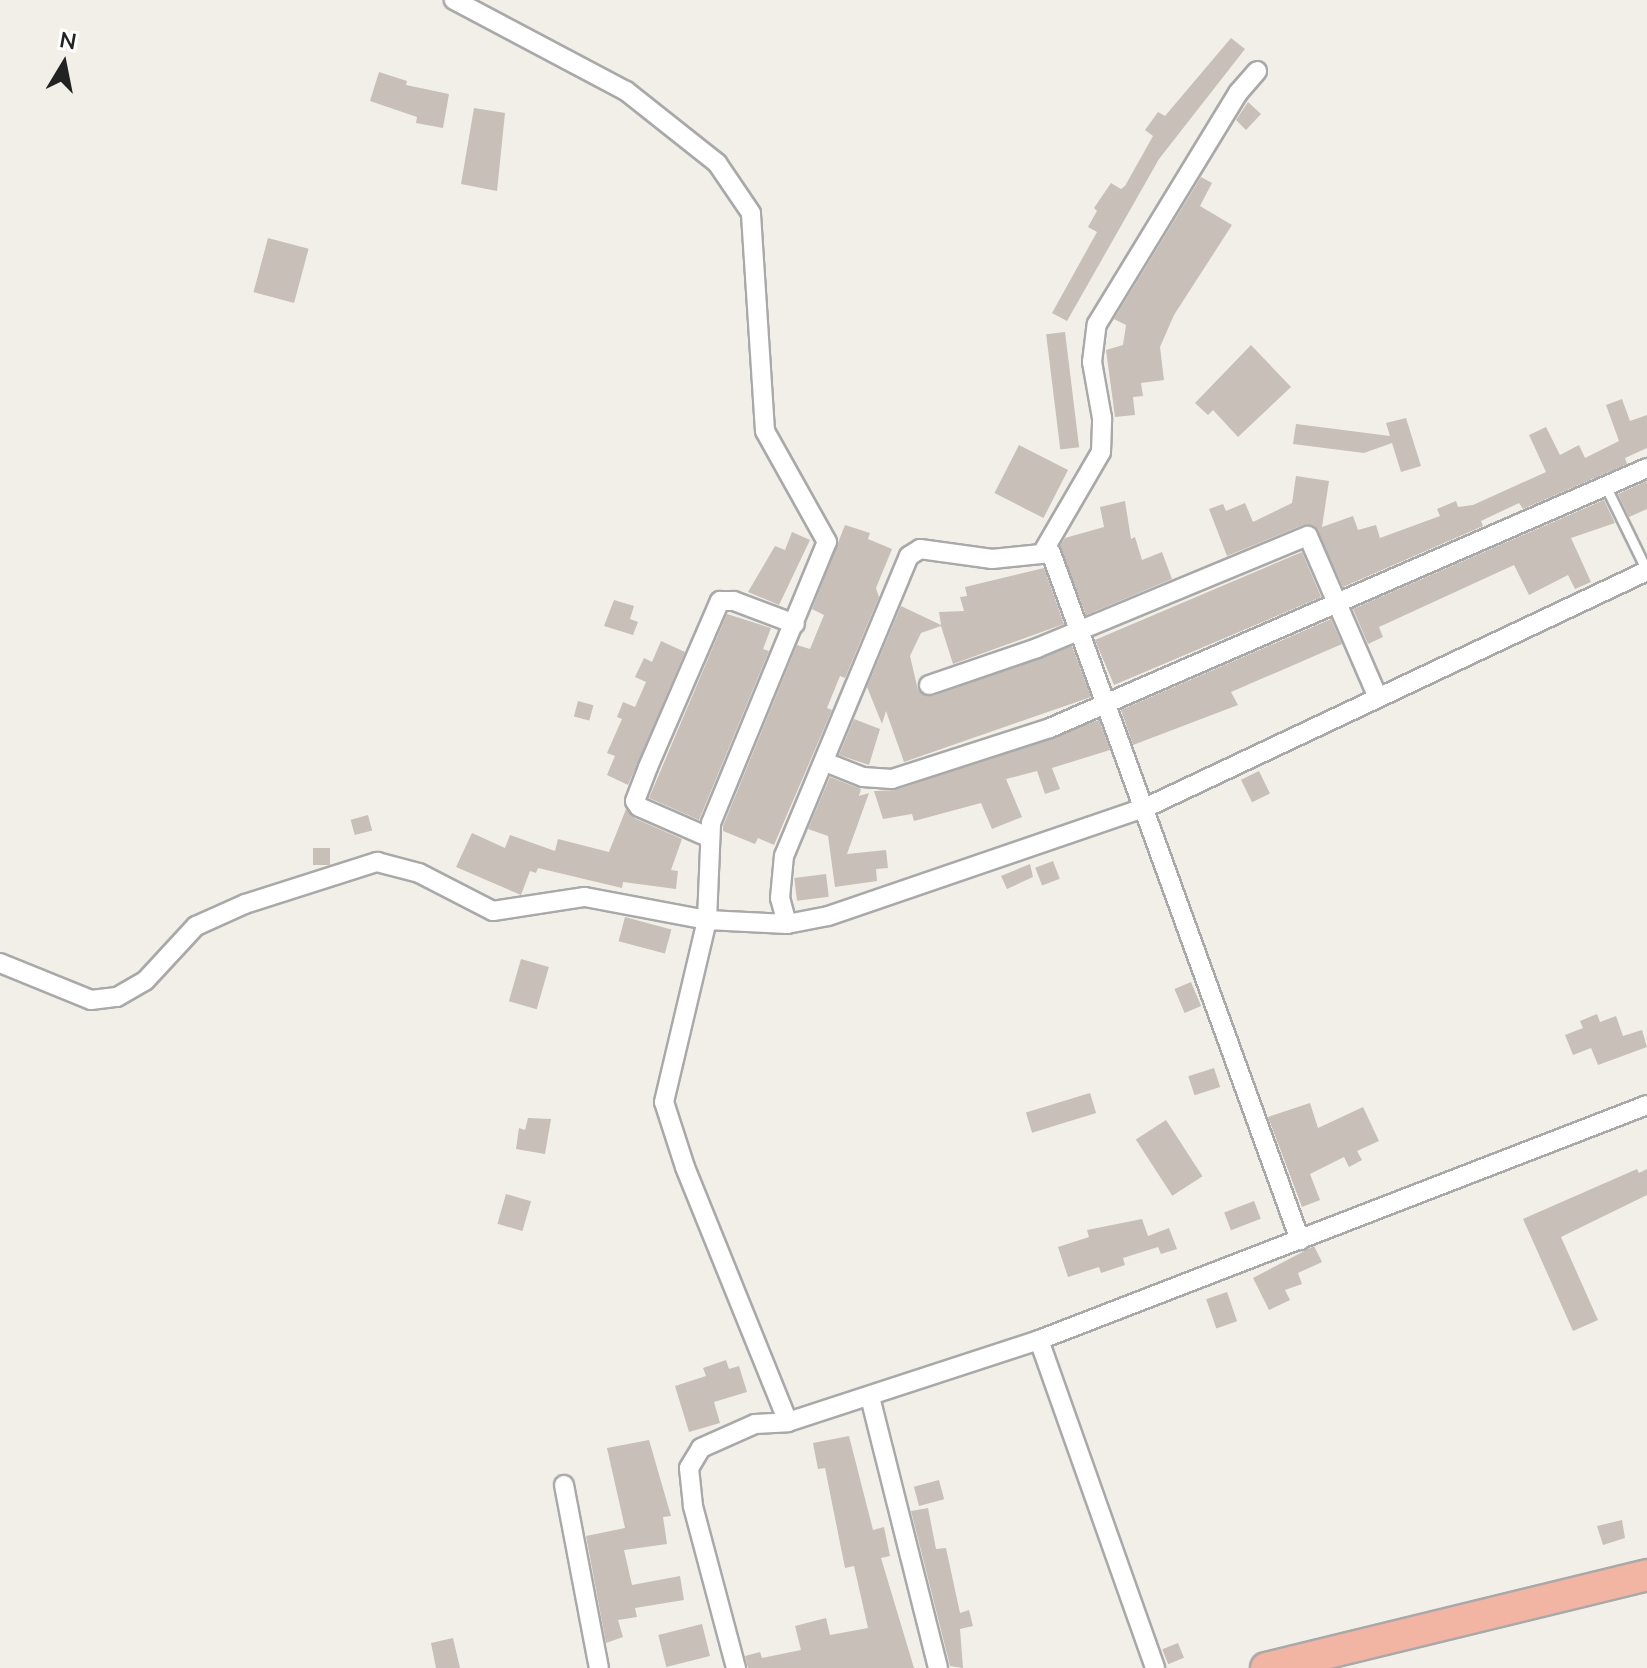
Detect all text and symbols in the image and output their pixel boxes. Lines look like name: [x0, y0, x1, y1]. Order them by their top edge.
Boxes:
north arrow: [24, 24, 104, 104]
text: N: [58, 25, 79, 56]

